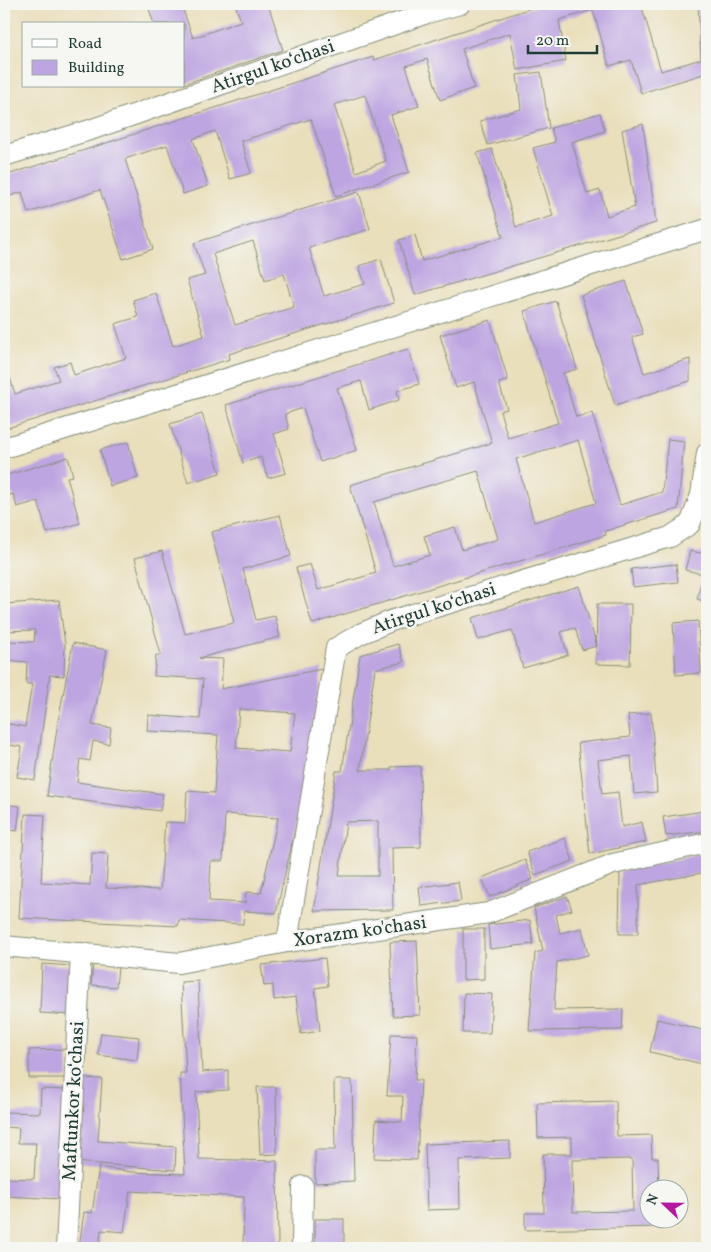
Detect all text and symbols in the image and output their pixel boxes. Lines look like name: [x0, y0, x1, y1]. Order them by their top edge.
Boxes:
legend: [22, 22, 185, 88]
scale bar: [528, 22, 597, 54]
text: 20 m: [536, 31, 569, 52]
text: Road: [68, 34, 102, 55]
street label: Atirgul koʻchasi: [208, 34, 339, 100]
text: Building: [68, 58, 125, 79]
street label: Atirgul koʻchasi: [369, 577, 500, 641]
street label: Xorazm ko'chasi: [292, 910, 429, 954]
street label: Maftunkor koʻchasi: [57, 1020, 91, 1182]
north arrow: [638, 1180, 688, 1230]
text: N: [643, 1191, 664, 1208]

